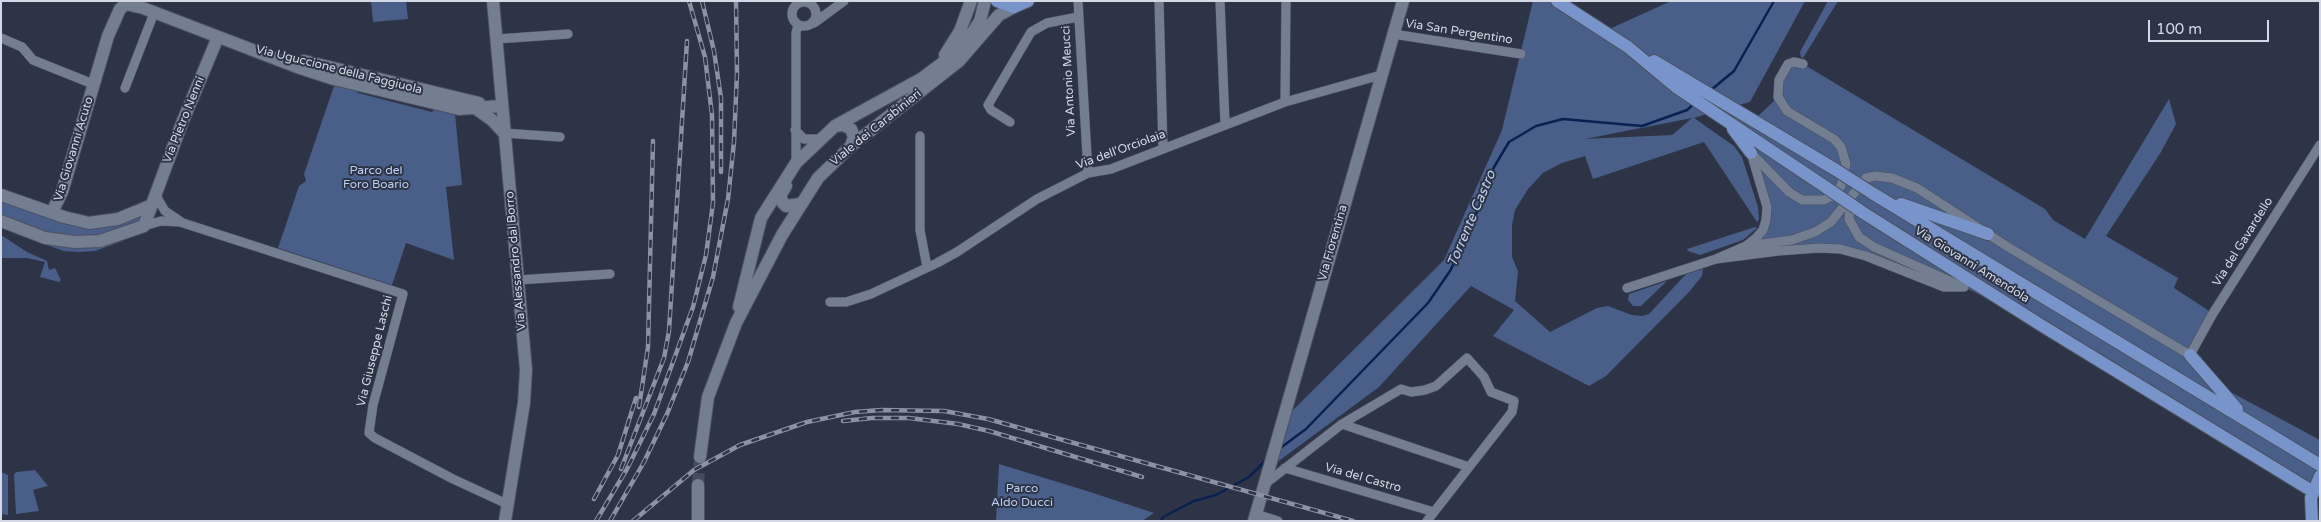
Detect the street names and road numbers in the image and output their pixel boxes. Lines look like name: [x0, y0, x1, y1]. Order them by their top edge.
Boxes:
street label: Via San Pergentino: [1404, 16, 1514, 48]
street label: Via Antonio Meucci: [1059, 25, 1079, 137]
street label: Via Uguccione della Faggiuola: [254, 42, 424, 98]
street label: Via Pietro Nenni: [160, 75, 208, 165]
street label: Viale dei Carabinieri: [828, 87, 924, 169]
street label: Via Giovanni Acuto: [51, 95, 97, 203]
street label: Via dell'Orciolaia: [1074, 127, 1168, 173]
street label: Via Alessandro dal Borro: [503, 191, 529, 331]
street label: Via del Gavardello: [2210, 195, 2276, 289]
street label: Via Fiorentina: [1315, 203, 1351, 283]
street label: Via Giovanni Amendola: [1912, 224, 2032, 306]
street label: Via Giuseppe Laschi: [354, 294, 396, 408]
street label: Via del Castro: [1323, 460, 1403, 496]

